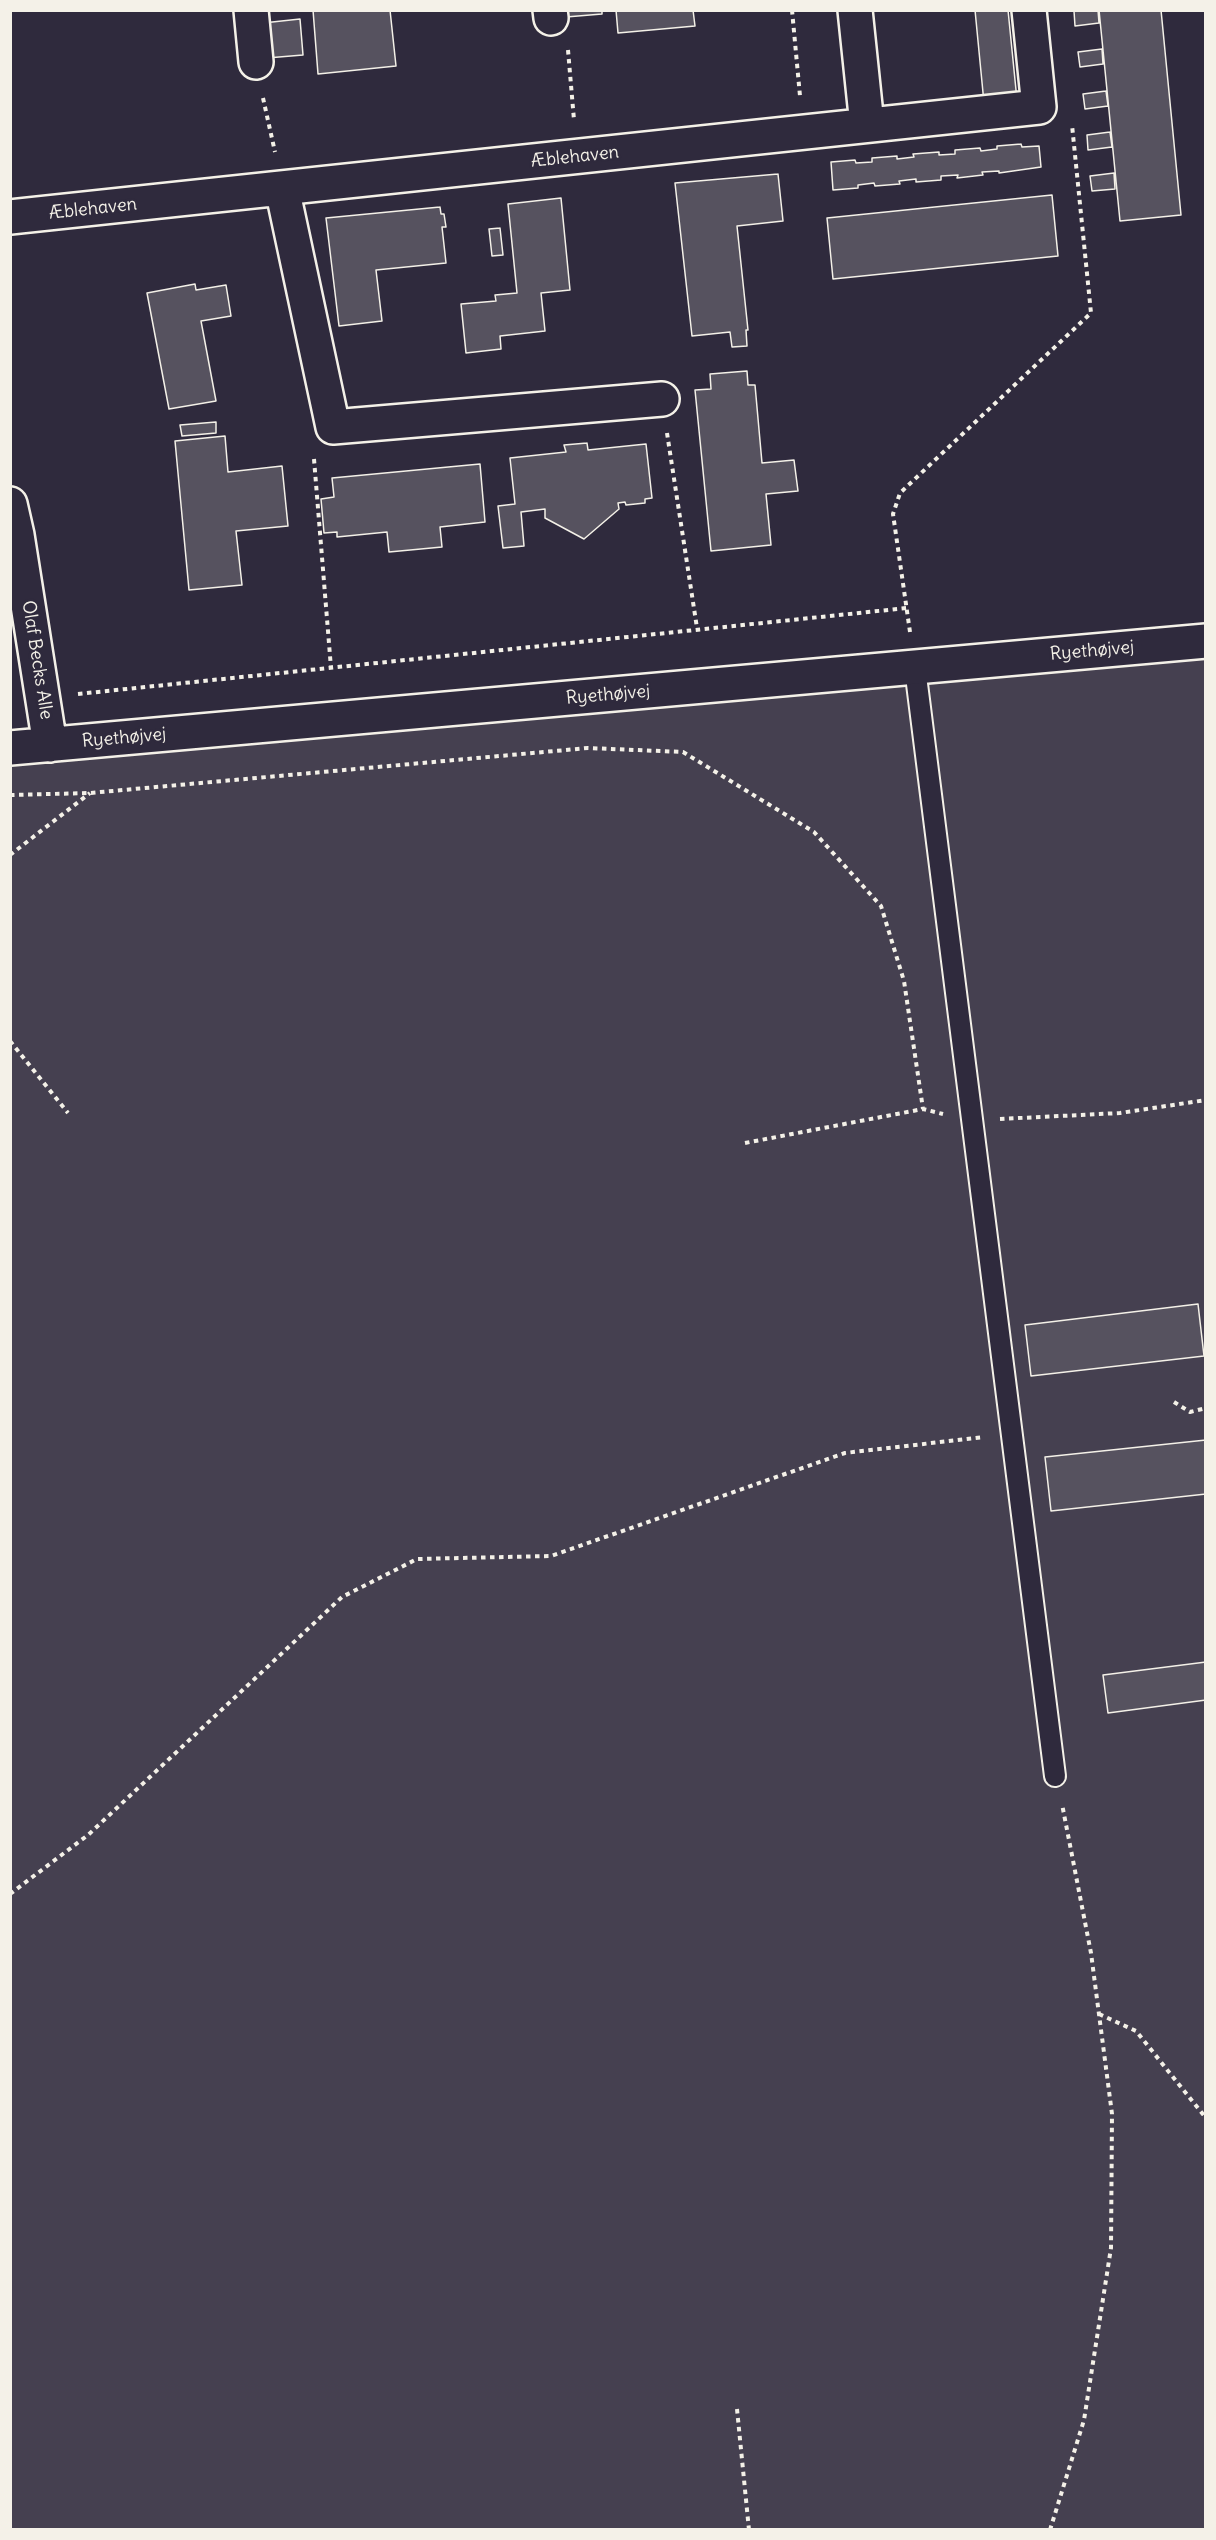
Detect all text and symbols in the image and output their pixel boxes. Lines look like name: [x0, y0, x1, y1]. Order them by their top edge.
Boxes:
street label: Æblehaven: [530, 142, 620, 172]
street label: Æblehaven: [48, 194, 138, 224]
street label: Olaf Becks Alle: [17, 599, 57, 721]
street label: Ryethøjvej: [1049, 637, 1135, 665]
street label: Ryethøjvej: [565, 681, 651, 709]
street label: Ryethøjvej: [81, 724, 167, 752]

